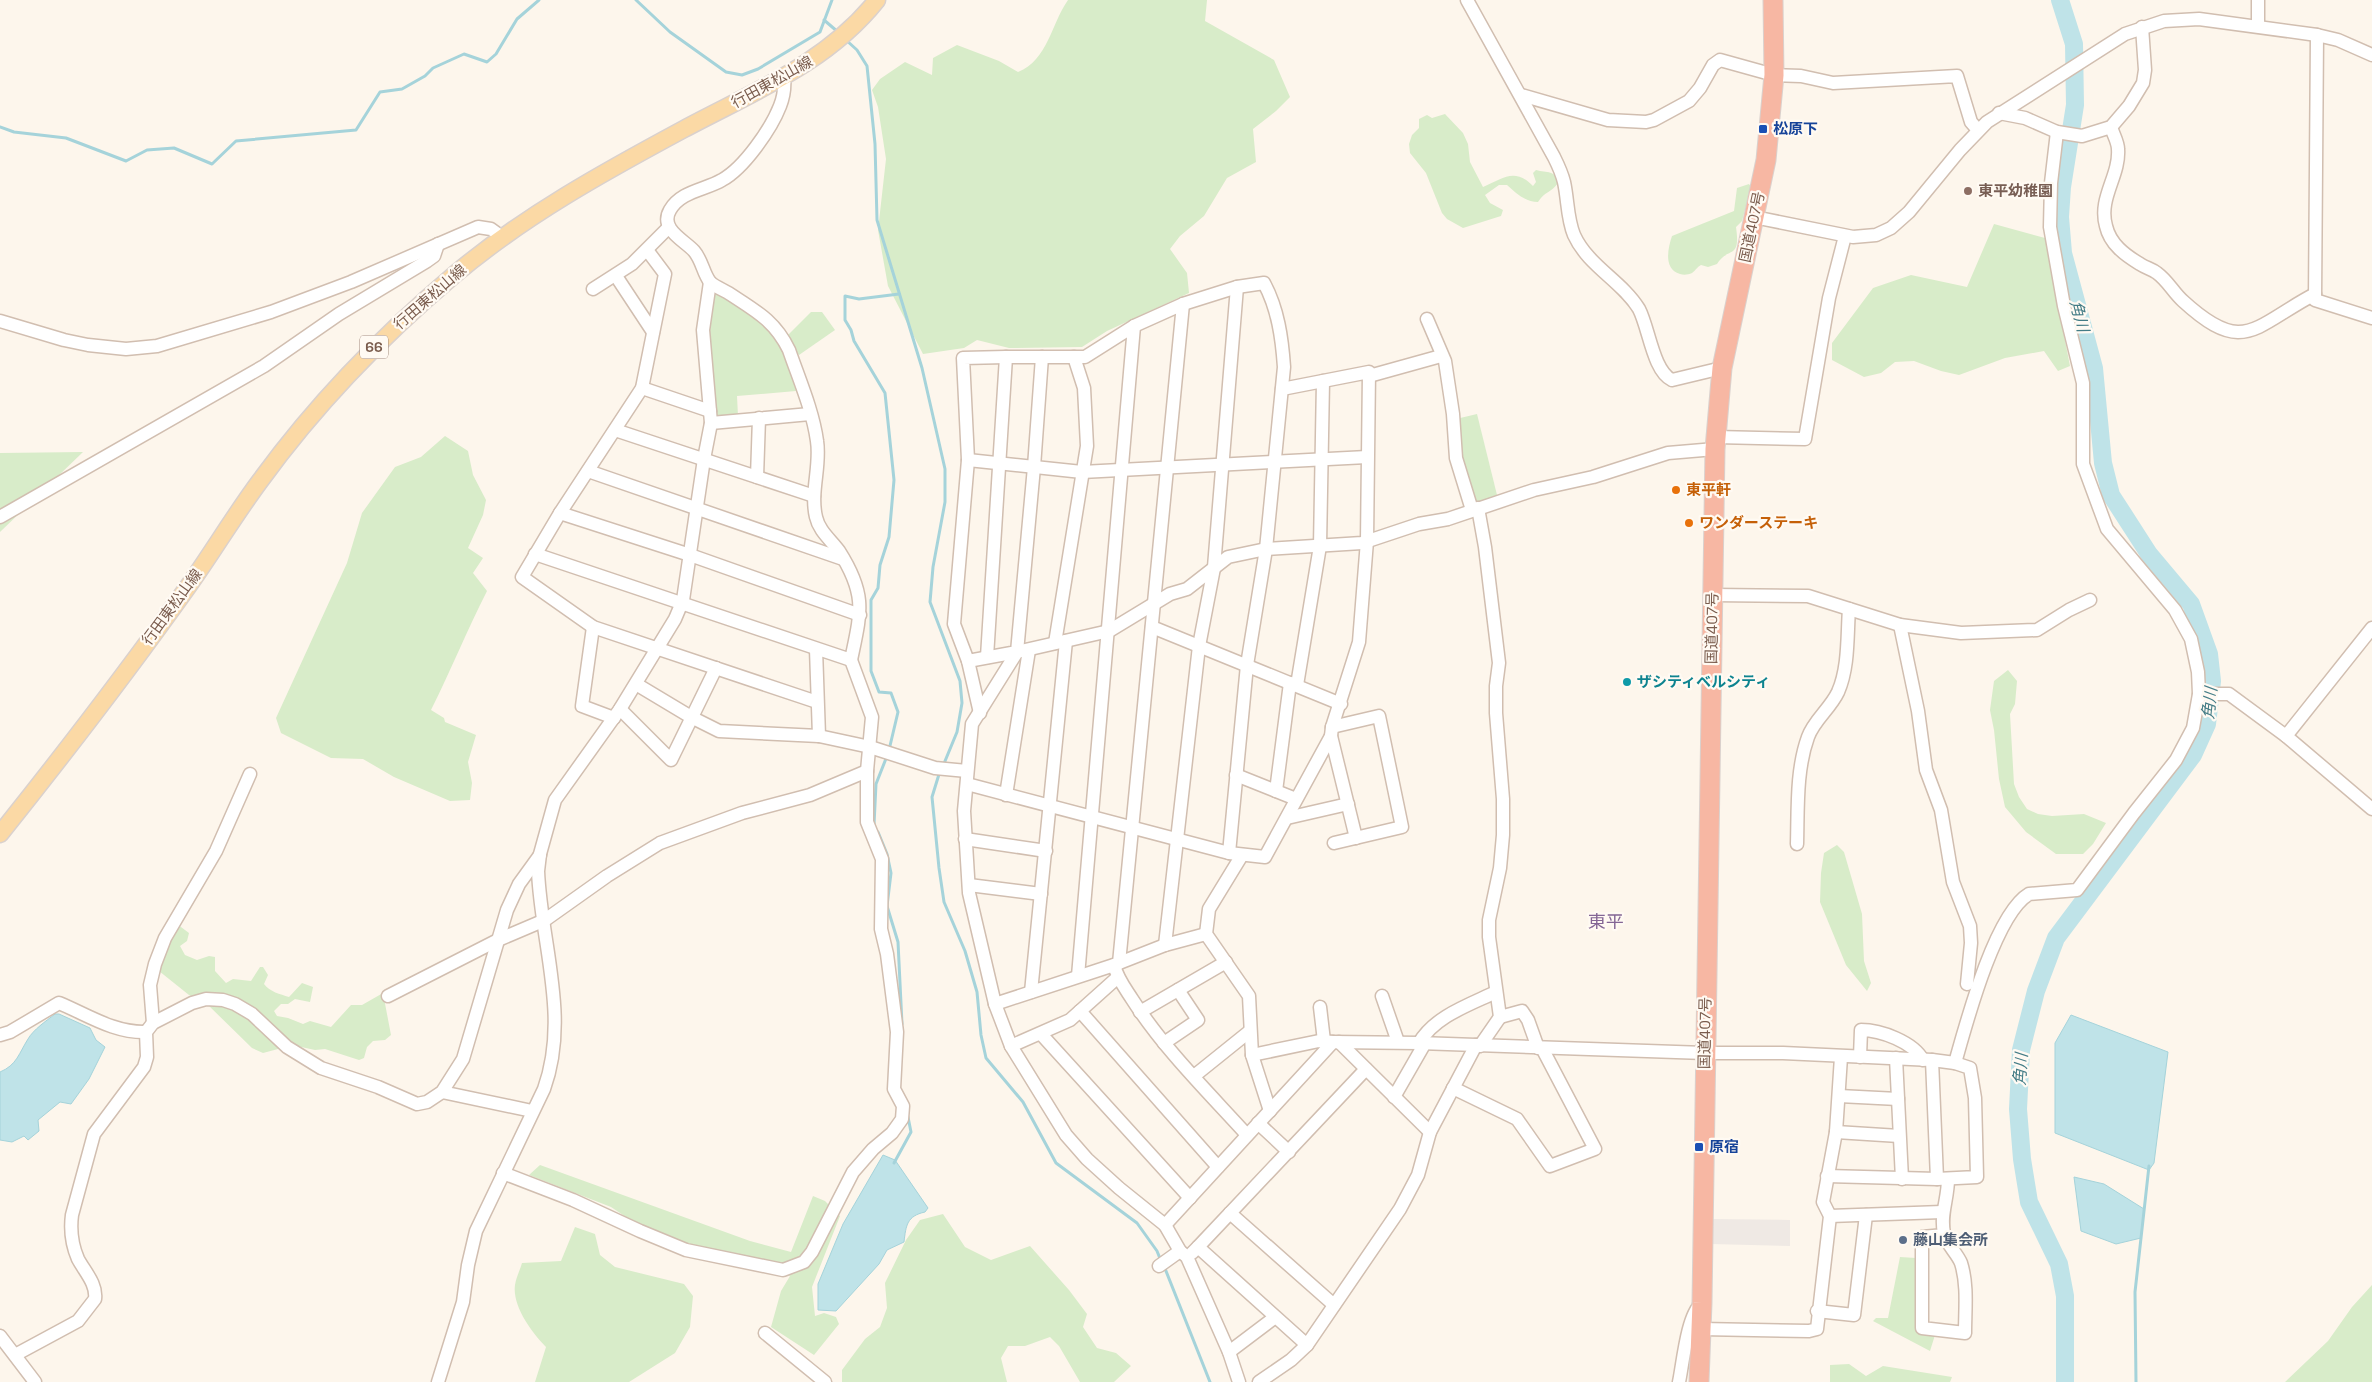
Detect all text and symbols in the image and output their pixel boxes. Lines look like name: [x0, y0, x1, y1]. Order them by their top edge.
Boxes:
street label: 行田東松山線: [728, 51, 816, 112]
place label: 松原下: [1773, 119, 1818, 138]
marker: 松原下: [1757, 123, 1769, 135]
place label: 東平幼稚園: [1978, 181, 2053, 200]
marker: 東平幼稚園: [1962, 185, 1974, 197]
street label: 国道407号: [1735, 190, 1768, 264]
street label: 行田東松山線: [389, 260, 470, 333]
water label: 角川: [2065, 298, 2094, 336]
road number: 66: [360, 336, 388, 358]
place label: 東平軒: [1686, 480, 1731, 499]
marker: 東平軒: [1670, 484, 1682, 496]
place label: ワンダーステーキ: [1699, 513, 1818, 532]
marker: ワンダーステーキ: [1683, 517, 1695, 529]
street label: 行田東松山線: [137, 565, 206, 649]
street label: 国道407号: [1701, 592, 1722, 664]
place label: ザシティベルシティ: [1637, 672, 1770, 691]
marker: ザシティベルシティ: [1621, 676, 1633, 688]
water label: 角川: [2197, 684, 2222, 720]
district label: 東平: [1588, 910, 1624, 933]
street label: 国道407号: [1694, 997, 1715, 1069]
water label: 角川: [2009, 1050, 2032, 1086]
place label: 原宿: [1709, 1137, 1739, 1156]
marker: 原宿: [1693, 1141, 1705, 1153]
place label: 藤山集会所: [1913, 1230, 1988, 1249]
marker: 藤山集会所: [1897, 1234, 1909, 1246]

